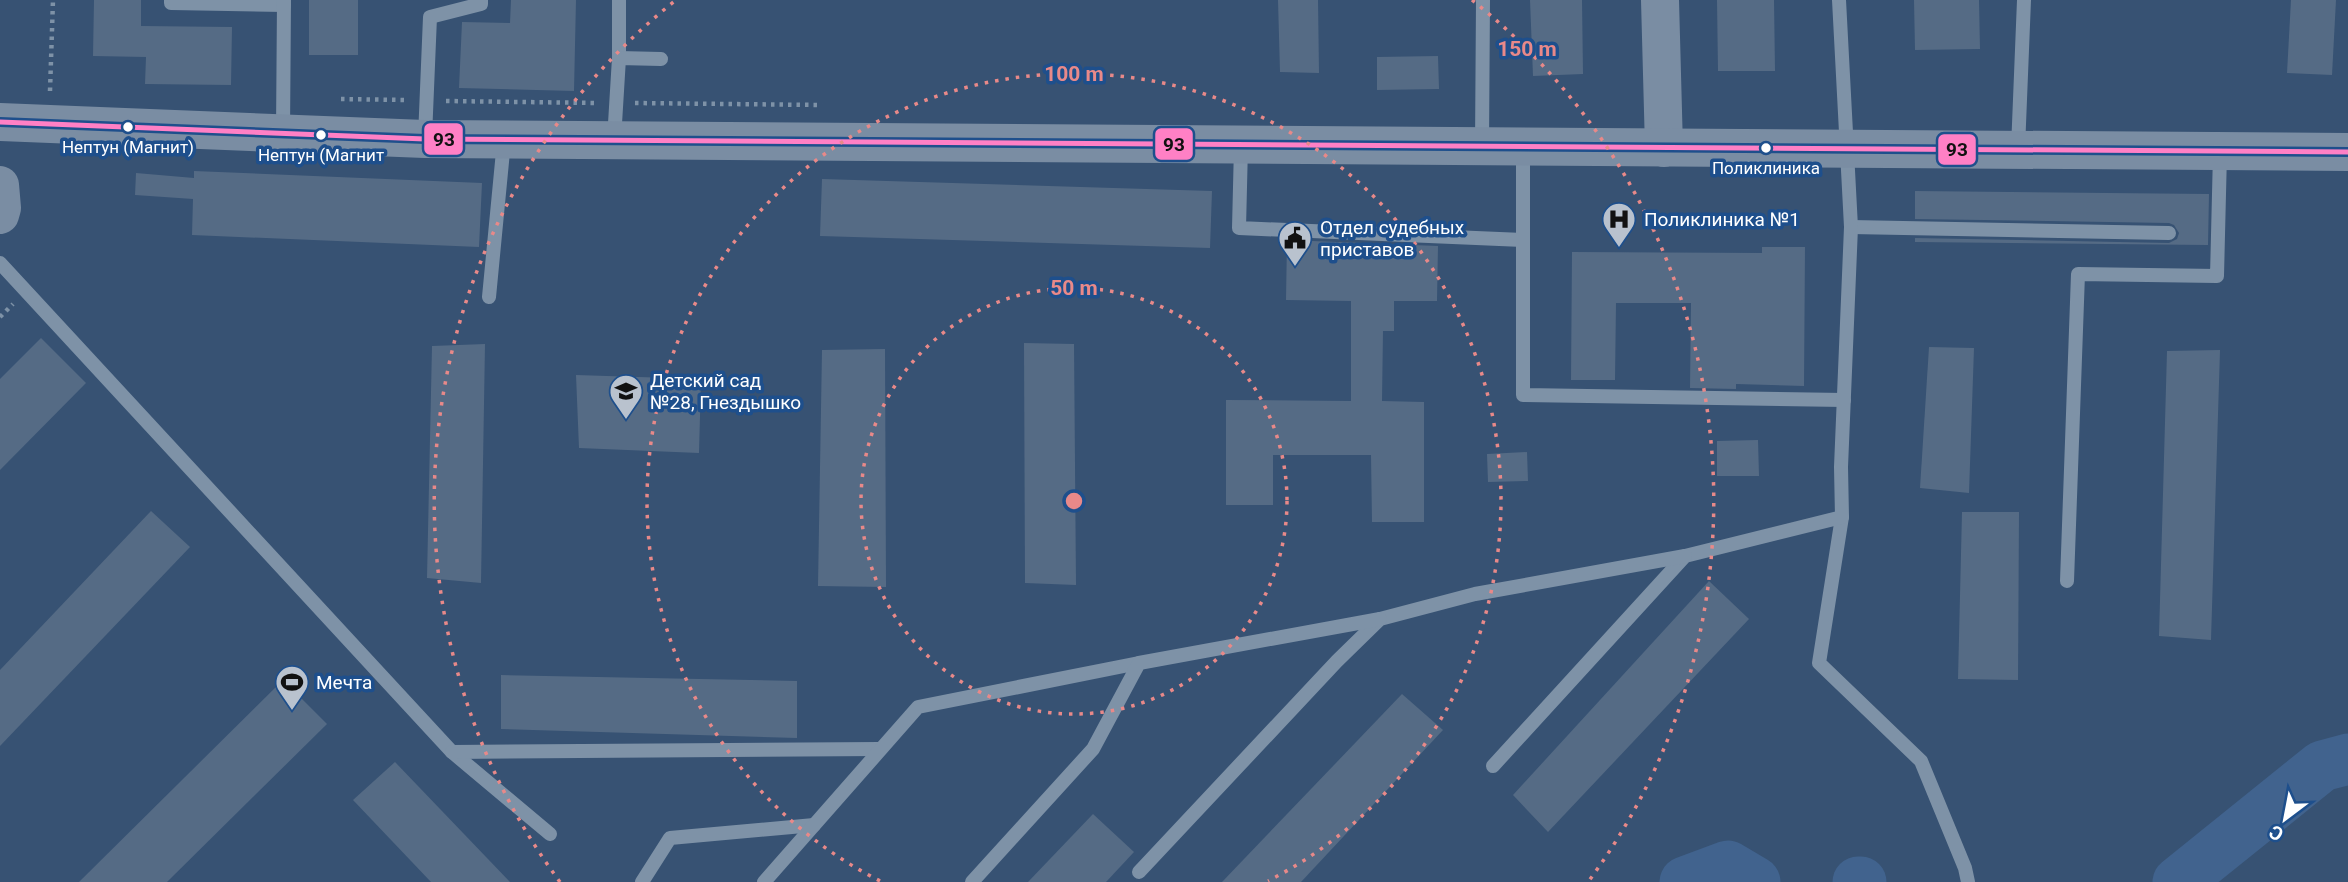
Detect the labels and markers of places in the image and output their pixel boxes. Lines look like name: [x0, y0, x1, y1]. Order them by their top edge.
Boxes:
marker: Нептун (Магнит): [121, 120, 135, 134]
marker: Нептун (Магнит: [314, 128, 328, 142]
place label: Нептун (Магнит): [62, 137, 194, 157]
marker: Поликлиника: [1759, 141, 1773, 155]
place label: Нептун (Магнит: [258, 145, 384, 165]
place label: Поликлиника: [1712, 158, 1820, 178]
hospital icon: Поликлиника №1: [1600, 200, 1638, 249]
place label: Поликлиника №1: [1644, 208, 1800, 231]
place label: Отдел судебных приставов: [1320, 216, 1465, 261]
public building icon: Отдел судебных приставов: [1276, 219, 1314, 268]
place label: Детский сад №28, Гнездышко: [650, 369, 801, 414]
school or university icon: Детский сад №28, Гнездышко: [607, 372, 645, 421]
centre of rings: [1062, 489, 1086, 513]
sports icon: Мечта: [273, 663, 311, 712]
place label: Мечта: [316, 671, 372, 694]

